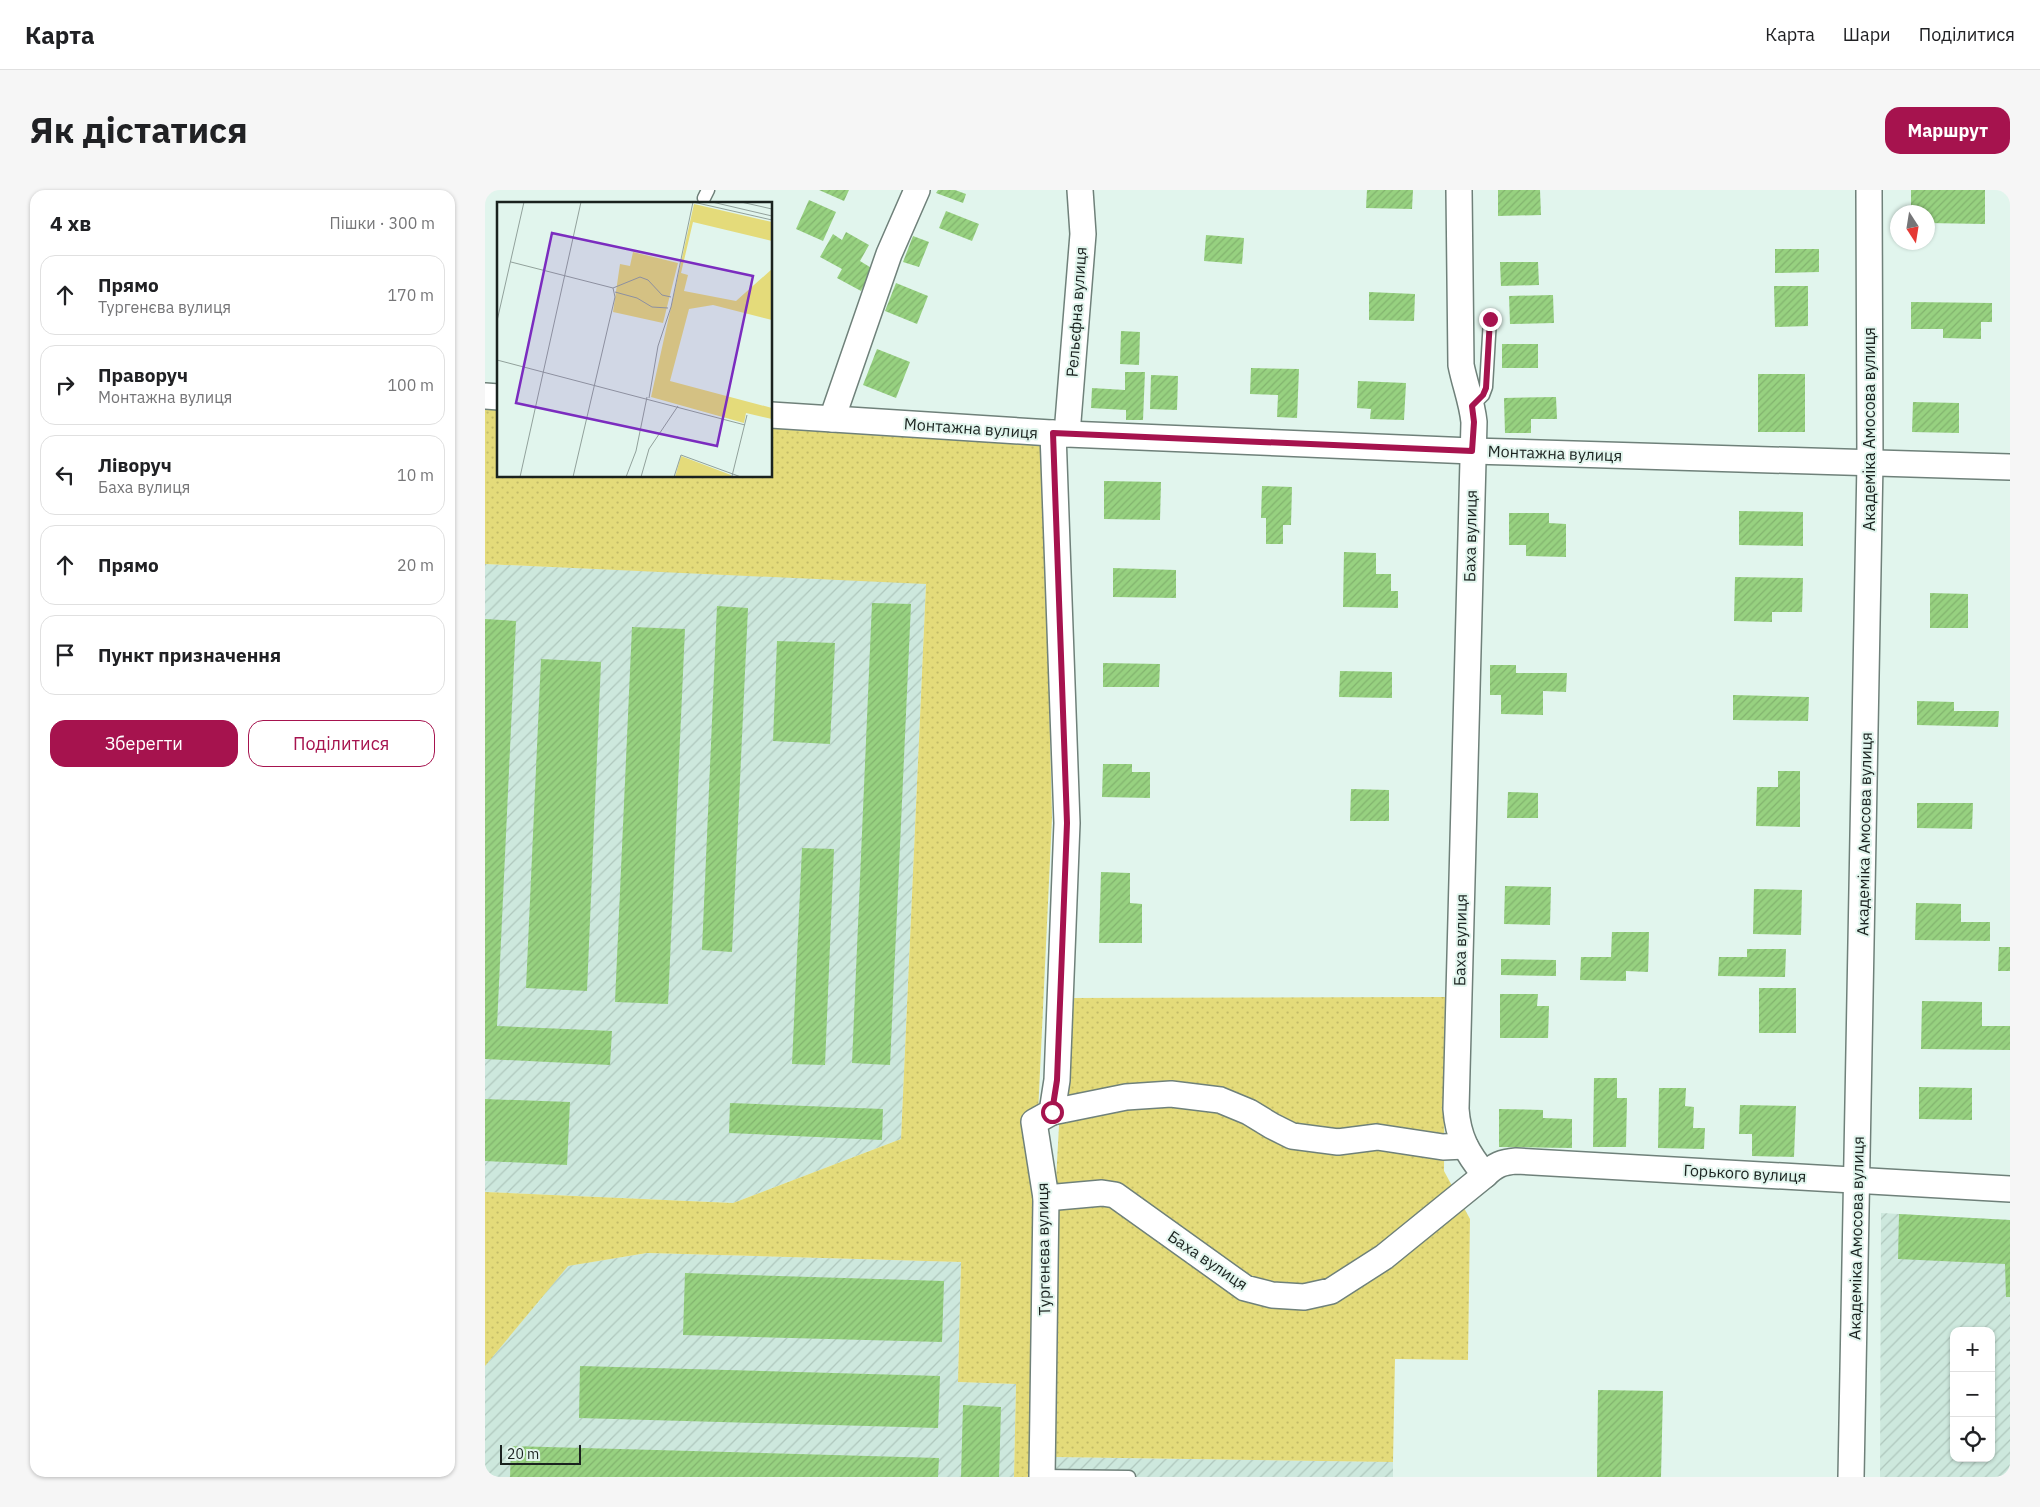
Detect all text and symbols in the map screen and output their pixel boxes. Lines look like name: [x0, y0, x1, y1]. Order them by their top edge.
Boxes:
text: Карта: [25, 19, 95, 51]
text: Карта: [1765, 23, 1815, 46]
text: Шари: [1843, 23, 1891, 46]
text: Поділитися: [1919, 23, 2015, 46]
text: Як дістатися: [30, 107, 248, 153]
button: Маршрут: [1885, 107, 2010, 154]
inset map: [497, 202, 773, 478]
north arrow: [1890, 205, 1935, 250]
text: 4 хв: [50, 209, 91, 237]
text: Пішки · 300 m: [330, 213, 435, 233]
street label: Рельєфна вулиця: [1061, 246, 1091, 378]
text: Прямо: [98, 273, 159, 297]
icon: ahead: [51, 281, 79, 309]
text: 170 m: [387, 285, 434, 305]
text: Тургенєва вулиця: [98, 297, 231, 317]
route end: [1479, 308, 1502, 331]
street label: Академіка Амосова вулиця: [1859, 327, 1879, 531]
text: Праворуч: [98, 363, 188, 387]
icon: right: [51, 371, 79, 399]
text: 100 m: [387, 375, 434, 395]
text: Монтажна вулиця: [98, 387, 232, 407]
street label: Монтажна вулиця: [903, 413, 1039, 443]
street label: Монтажна вулиця: [1487, 441, 1623, 465]
text: Ліворуч: [98, 453, 172, 477]
icon: left: [51, 461, 79, 489]
text: 10 m: [397, 465, 434, 485]
text: Баха вулиця: [98, 477, 190, 497]
street label: Баха вулиця: [1459, 490, 1481, 582]
icon: ahead: [51, 551, 79, 579]
text: Прямо: [98, 553, 159, 577]
text: 20 m: [397, 555, 434, 575]
icon: arrive: [51, 641, 79, 669]
text: Пункт призначення: [98, 643, 281, 667]
button: Зберегти: [50, 720, 238, 767]
button: Поділитися: [248, 720, 435, 767]
street label: Академіка Амосова вулиця: [1852, 732, 1876, 936]
street label: Баха вулиця: [1449, 894, 1471, 986]
route start: [1041, 1101, 1064, 1124]
street label: Академіка Амосова вулиця: [1844, 1136, 1868, 1340]
street label: Горького вулиця: [1683, 1160, 1807, 1186]
street label: Тургенєва вулиця: [1032, 1182, 1054, 1316]
street label: Баха вулиця: [1164, 1226, 1252, 1294]
map controls: [1950, 1327, 1995, 1462]
button: +: [1950, 1327, 1995, 1372]
button: −: [1950, 1372, 1995, 1417]
button: locate: [1950, 1417, 1995, 1462]
scale bar: [500, 1442, 581, 1465]
text: 20 m: [507, 1445, 539, 1463]

